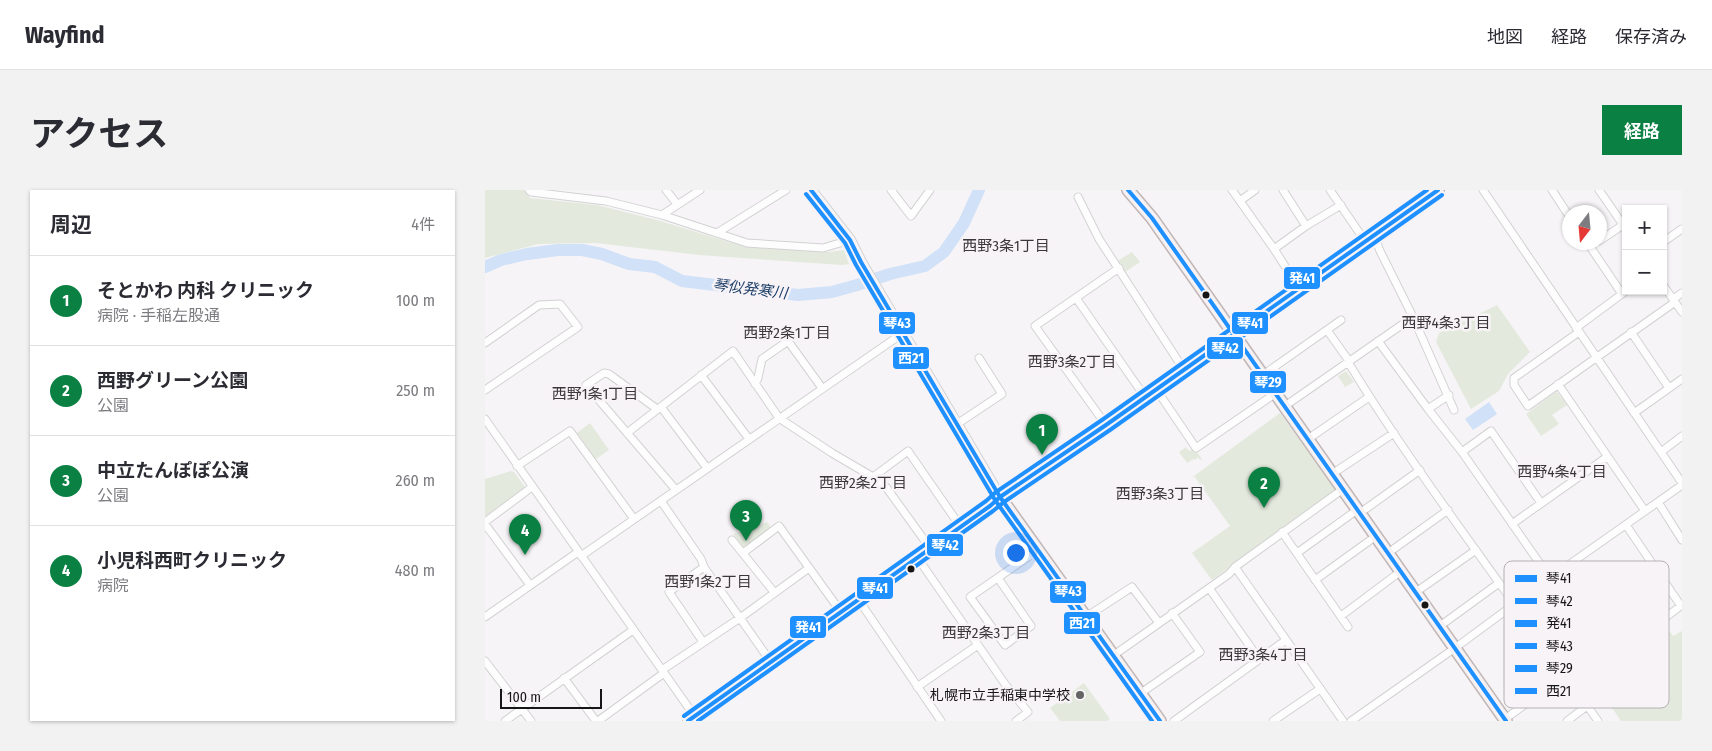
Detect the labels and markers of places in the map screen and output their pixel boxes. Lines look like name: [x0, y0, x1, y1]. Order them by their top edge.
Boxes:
unlabelled marker: [1201, 290, 1211, 300]
pin: 1: [1026, 414, 1058, 455]
pin: 2: [1248, 467, 1280, 508]
pin: 3: [730, 500, 762, 541]
pin: 4: [509, 514, 541, 555]
unlabelled marker: [906, 564, 916, 574]
unlabelled marker: [1420, 600, 1430, 610]
place label: 札幌市立手稲東中学校: [930, 687, 1070, 704]
marker: 札幌市立手稲東中学校: [1074, 689, 1086, 701]

